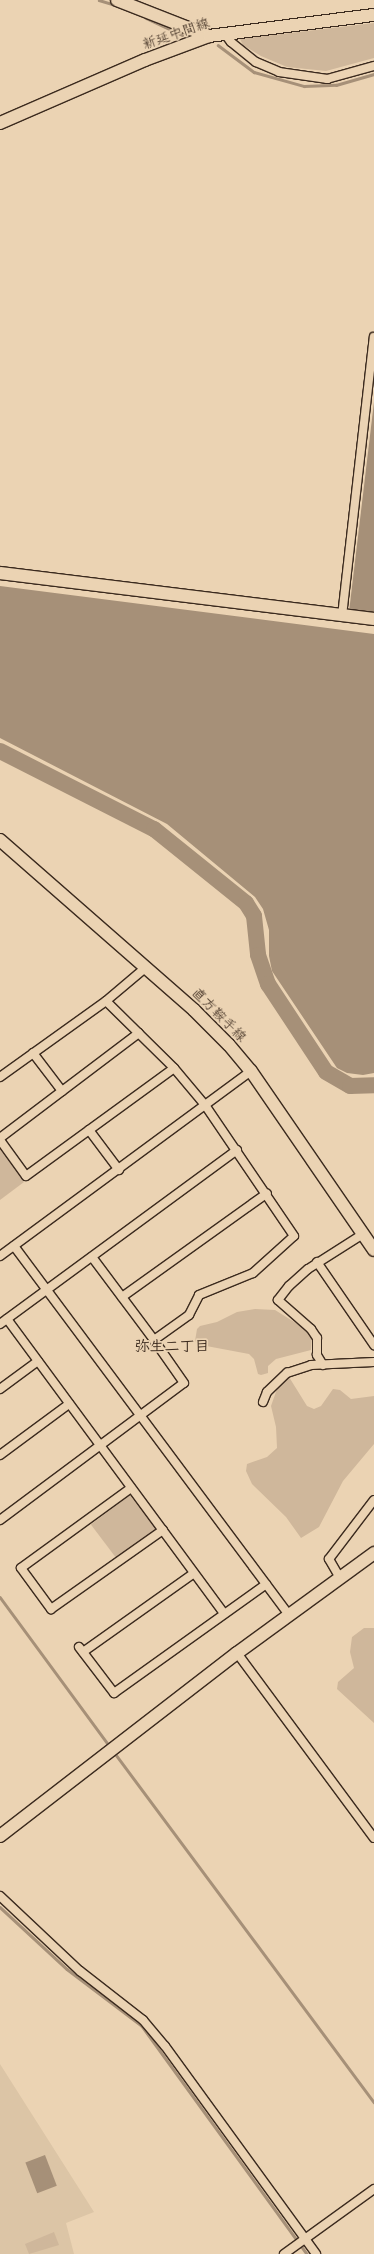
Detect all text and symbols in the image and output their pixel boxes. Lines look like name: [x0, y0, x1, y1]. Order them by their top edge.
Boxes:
street label: 新延中間線: [140, 15, 212, 53]
street label: 直方鞍手線: [188, 984, 250, 1046]
district label: 弥生二丁目: [135, 1338, 209, 1356]

